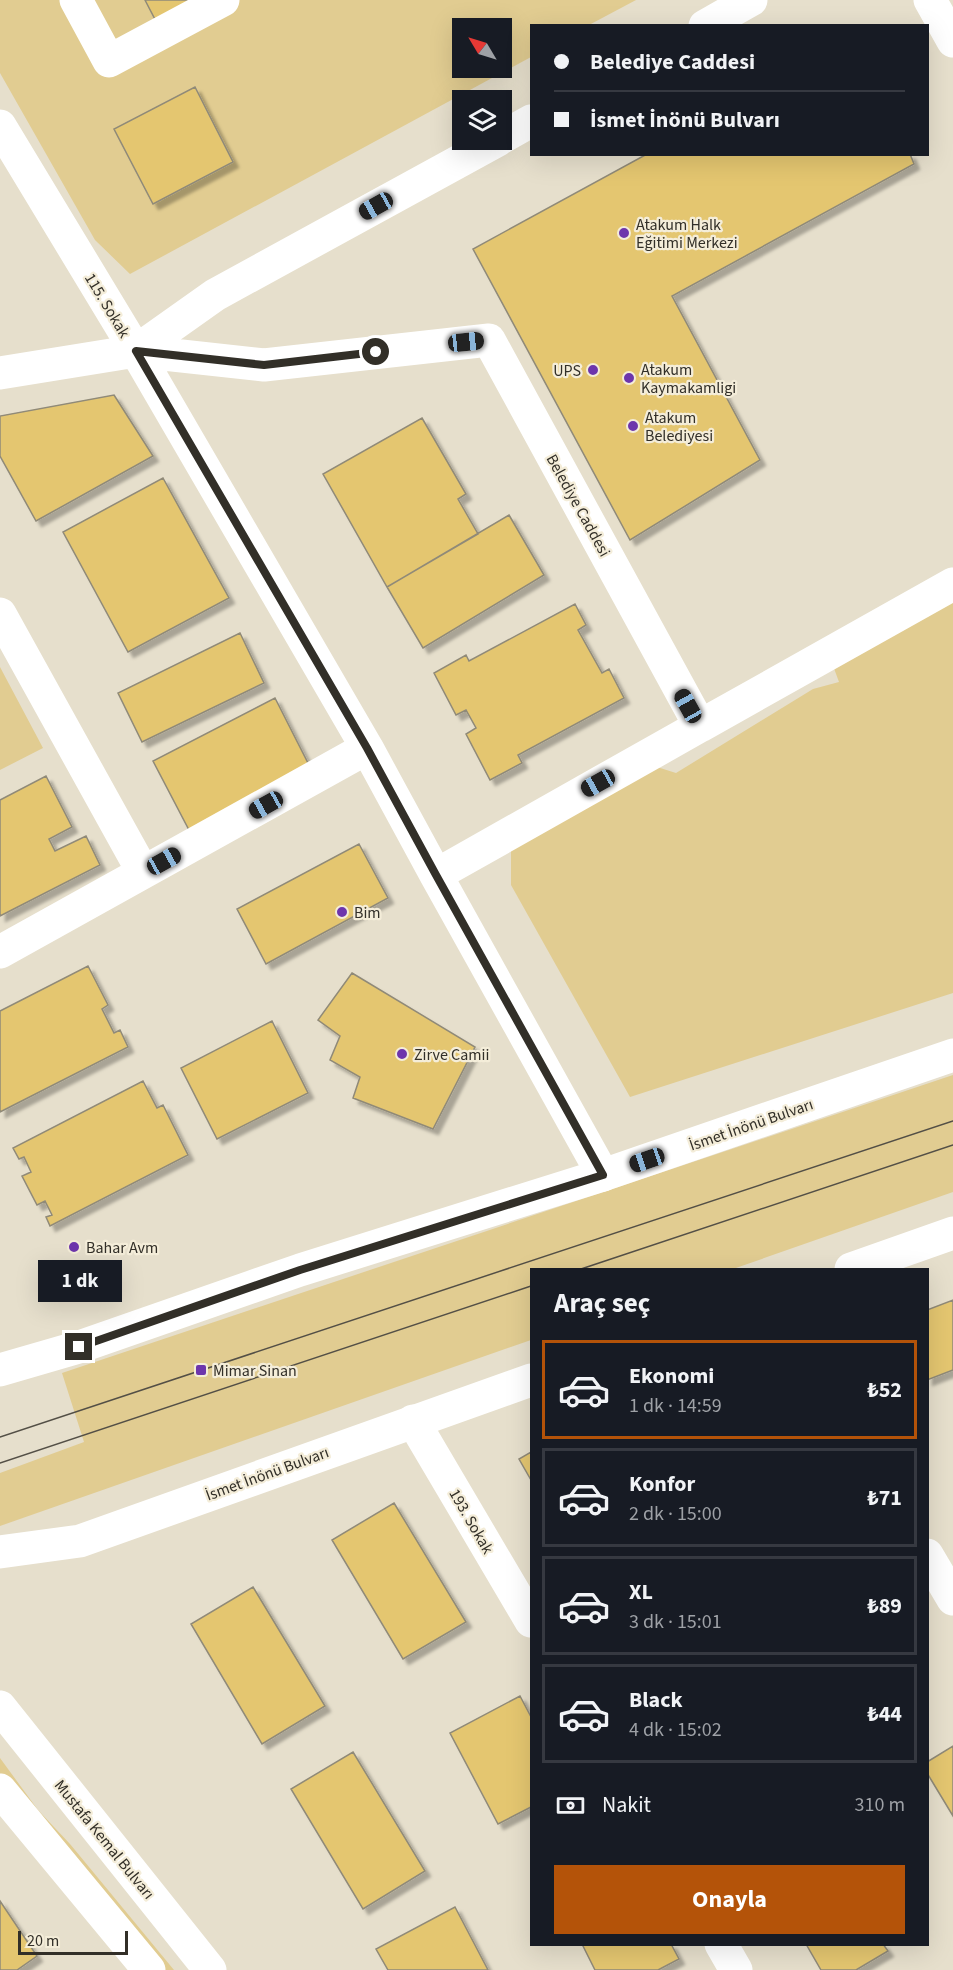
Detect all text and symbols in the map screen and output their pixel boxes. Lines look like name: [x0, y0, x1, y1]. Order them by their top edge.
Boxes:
north arrow: [452, 18, 512, 78]
map controls: [452, 18, 512, 150]
text: Belediye Caddesi: [590, 46, 755, 78]
button: layers: [452, 90, 512, 150]
text: İsmet İnönü Bulvarı: [590, 104, 780, 136]
car: [356, 189, 396, 223]
place label: Atakum Halk Eğitimi Merkezi: [636, 214, 738, 254]
marker: Atakum Halk Eğitimi Merkezi: [617, 226, 631, 240]
street label: 115. Sokak: [79, 269, 135, 342]
car: [447, 331, 485, 353]
route start: [362, 338, 389, 365]
place label: Atakum Kaymakamligi: [641, 359, 736, 399]
place label: UPS: [553, 360, 581, 382]
marker: UPS: [586, 363, 600, 377]
marker: Atakum Kaymakamligi: [622, 371, 636, 385]
place label: Atakum Belediyesi: [645, 407, 713, 447]
marker: Atakum Belediyesi: [626, 419, 640, 433]
street label: Belediye Caddesi: [541, 450, 615, 561]
car: [671, 686, 705, 726]
car: [578, 766, 618, 800]
car: [246, 788, 286, 822]
car: [144, 844, 184, 878]
place label: Bim: [354, 902, 381, 924]
marker: Bim: [335, 905, 349, 919]
place label: Zirve Camii: [414, 1044, 489, 1066]
marker: Zirve Camii: [395, 1047, 409, 1061]
street label: İsmet İnönü Bulvarı: [686, 1093, 816, 1156]
car: [627, 1146, 667, 1174]
place label: Bahar Avm: [86, 1237, 158, 1259]
marker: Bahar Avm: [67, 1240, 81, 1254]
callout: 1 dk: [37, 1260, 121, 1302]
text: 1 dk: [62, 1267, 98, 1295]
text: Araç seç: [554, 1284, 650, 1323]
route end: [65, 1333, 92, 1360]
place label: Mimar Sinan: [213, 1360, 297, 1382]
text: Ekonomi: [629, 1360, 714, 1392]
marker: Mimar Sinan: [194, 1363, 208, 1377]
icon: car: [557, 1363, 611, 1417]
text: ₺52: [867, 1374, 902, 1406]
text: 1 dk · 14:59: [629, 1392, 722, 1420]
street label: İsmet İnönü Bulvarı: [203, 1441, 332, 1506]
text: Konfor: [629, 1468, 695, 1500]
icon: car: [557, 1471, 611, 1525]
text: ₺71: [867, 1482, 902, 1514]
street label: 193. Sokak: [444, 1485, 499, 1558]
text: 2 dk · 15:00: [629, 1500, 722, 1528]
text: XL: [629, 1576, 653, 1608]
icon: car: [557, 1579, 611, 1633]
text: ₺89: [867, 1590, 902, 1622]
text: 3 dk · 15:01: [629, 1608, 722, 1636]
text: Black: [629, 1684, 683, 1716]
icon: car: [557, 1687, 611, 1741]
text: ₺44: [867, 1698, 902, 1730]
text: 4 dk · 15:02: [629, 1716, 722, 1744]
street label: Mustafa Kemal Bulvarı: [49, 1775, 159, 1904]
icon: cash: [554, 1789, 587, 1822]
text: Nakit: [602, 1789, 651, 1821]
text: 310 m: [855, 1791, 905, 1819]
button: Onayla: [554, 1865, 905, 1934]
scale bar: [18, 1928, 128, 1956]
text: 20 m: [27, 1930, 59, 1952]

